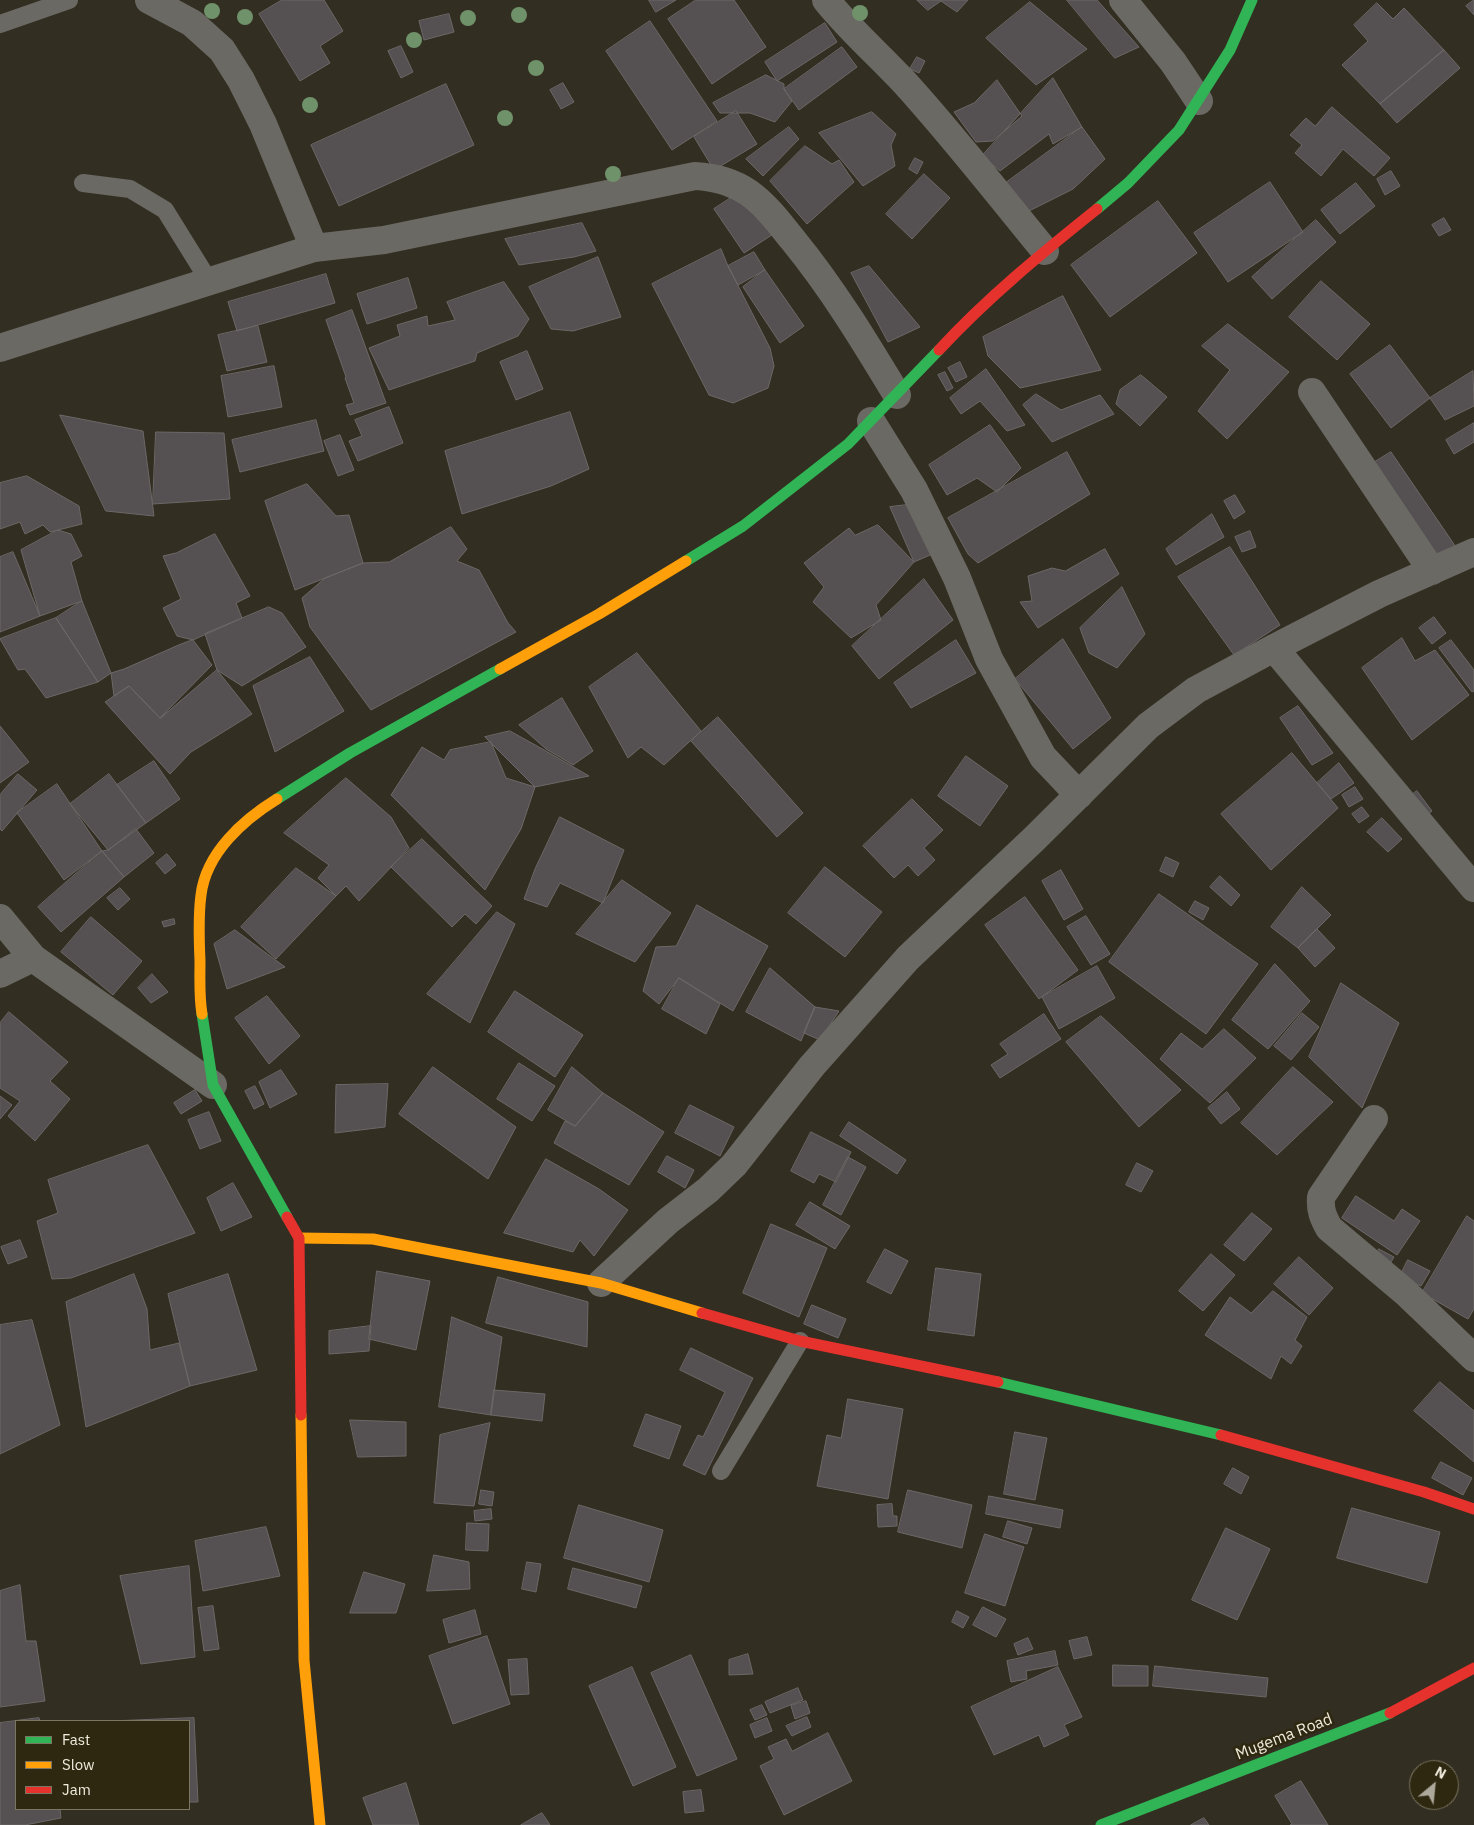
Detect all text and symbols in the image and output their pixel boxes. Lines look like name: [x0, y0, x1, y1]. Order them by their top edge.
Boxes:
street label: Mugema Road: [1233, 1710, 1335, 1764]
legend: [15, 1720, 190, 1810]
text: Fast: [62, 1730, 90, 1749]
text: Slow: [62, 1755, 95, 1774]
north arrow: [1409, 1760, 1459, 1810]
text: N: [1432, 1762, 1449, 1783]
text: Jam: [62, 1780, 91, 1799]

